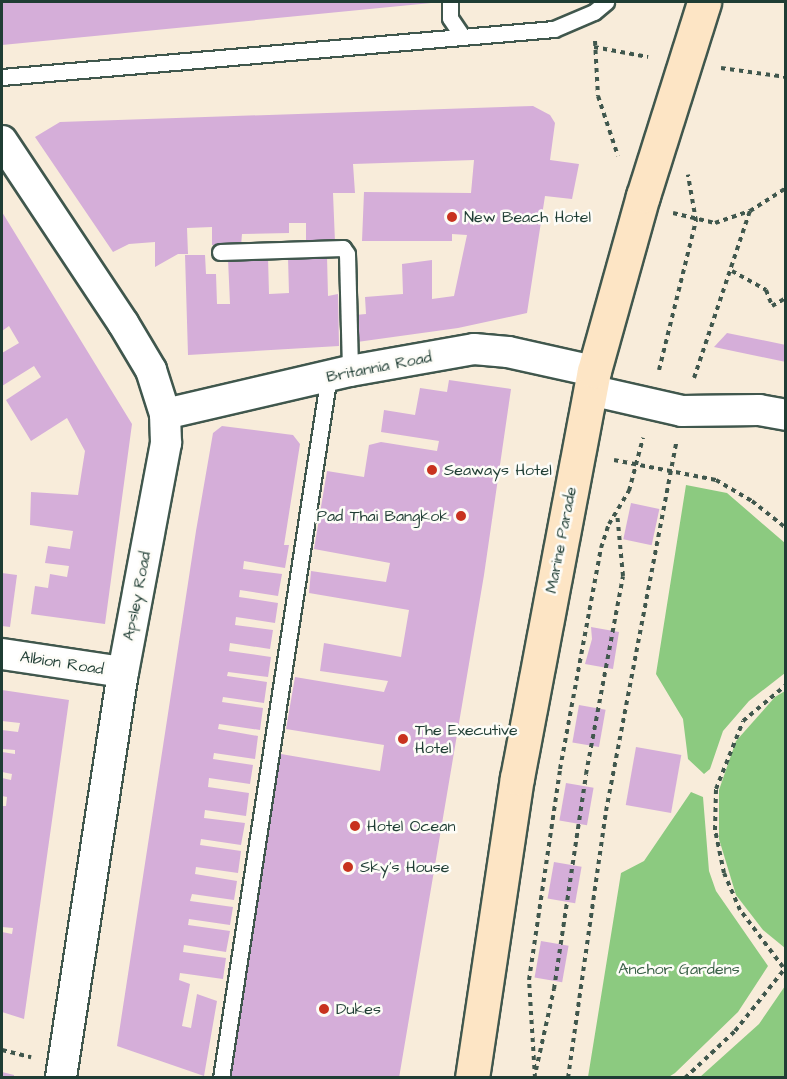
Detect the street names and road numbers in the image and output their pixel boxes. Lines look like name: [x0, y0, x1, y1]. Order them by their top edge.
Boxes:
street label: Britannia Road: [325, 347, 433, 387]
street label: Marine Parade: [541, 485, 581, 595]
street label: Apsley Road: [119, 550, 155, 642]
street label: Albion Road: [19, 647, 105, 679]

